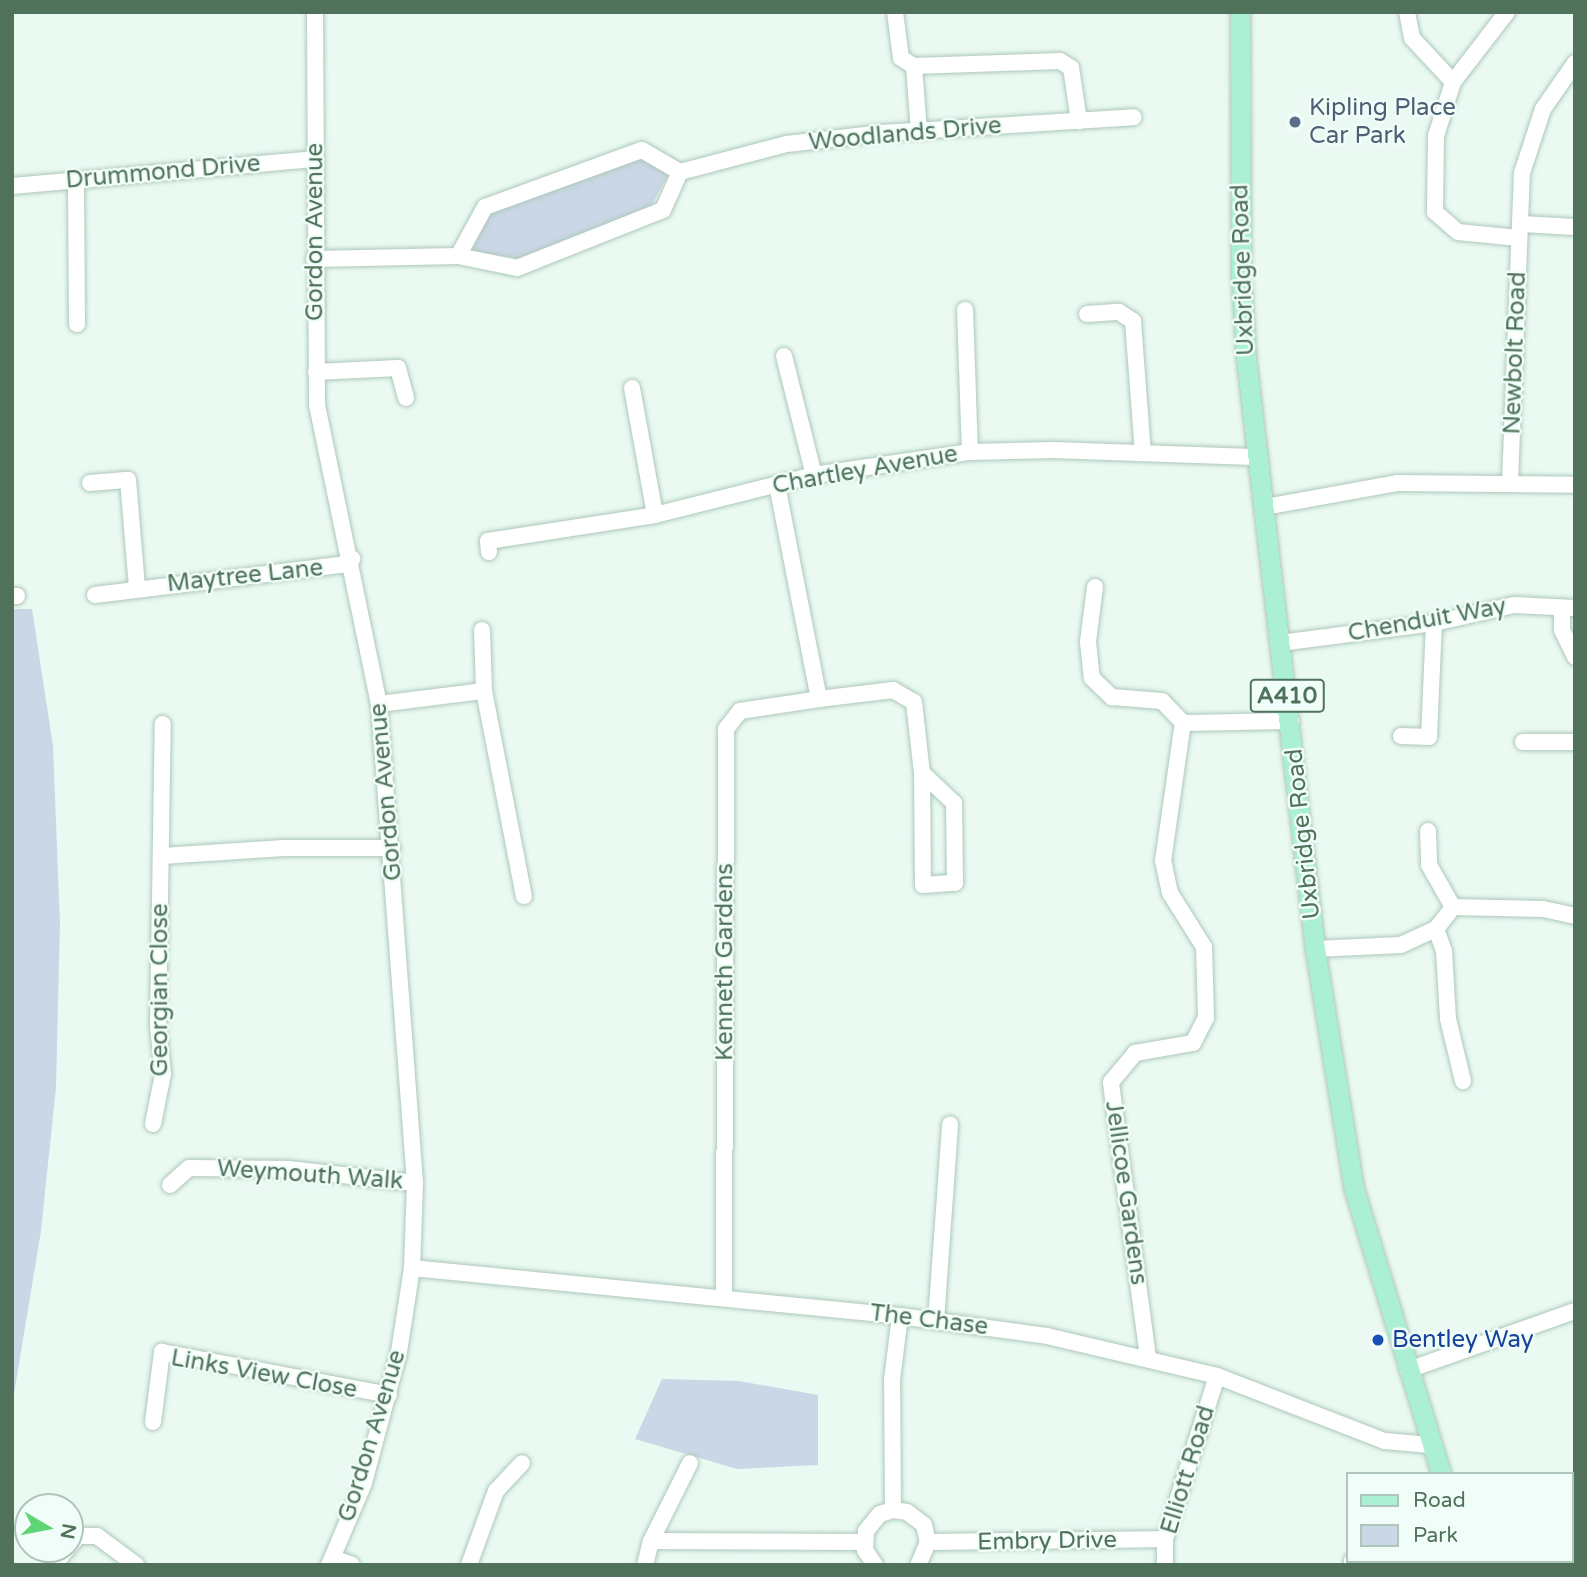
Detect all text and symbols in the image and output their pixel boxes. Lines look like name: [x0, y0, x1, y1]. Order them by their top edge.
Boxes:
place label: Kipling Place Car Park: [1309, 94, 1456, 150]
street label: Woodlands Drive: [807, 111, 1003, 157]
marker: Kipling Place Car Park: [1287, 114, 1303, 130]
street label: Gordon Avenue: [301, 143, 329, 321]
street label: Drummond Drive: [64, 149, 262, 195]
street label: Uxbridge Road: [1226, 184, 1260, 356]
street label: Newbolt Road: [1498, 271, 1532, 435]
street label: Chartley Avenue: [770, 440, 960, 500]
street label: Maytree Lane: [166, 553, 324, 599]
street label: Chenduit Way: [1346, 592, 1508, 648]
road number: A410: [1248, 676, 1326, 716]
street label: Gordon Avenue: [364, 702, 408, 882]
street label: Uxbridge Road: [1280, 747, 1326, 921]
street label: Kenneth Gardens: [711, 863, 739, 1061]
street label: Georgian Close: [146, 904, 174, 1076]
street label: Jellicoe Gardens: [1099, 1099, 1153, 1287]
street label: Weymouth Walk: [216, 1154, 404, 1196]
street label: The Chase: [868, 1298, 990, 1342]
place label: Bentley Way: [1392, 1326, 1534, 1354]
marker: Bentley Way: [1370, 1332, 1386, 1348]
street label: Links View Close: [169, 1343, 359, 1405]
street label: Gordon Avenue: [332, 1347, 412, 1525]
street label: Elliott Road: [1155, 1402, 1221, 1538]
legend: [1346, 1472, 1573, 1563]
text: Road: [1413, 1488, 1466, 1513]
north arrow: [14, 1493, 84, 1563]
text: N: [56, 1522, 80, 1541]
text: Park: [1413, 1523, 1458, 1548]
street label: Embry Drive: [977, 1525, 1117, 1557]

